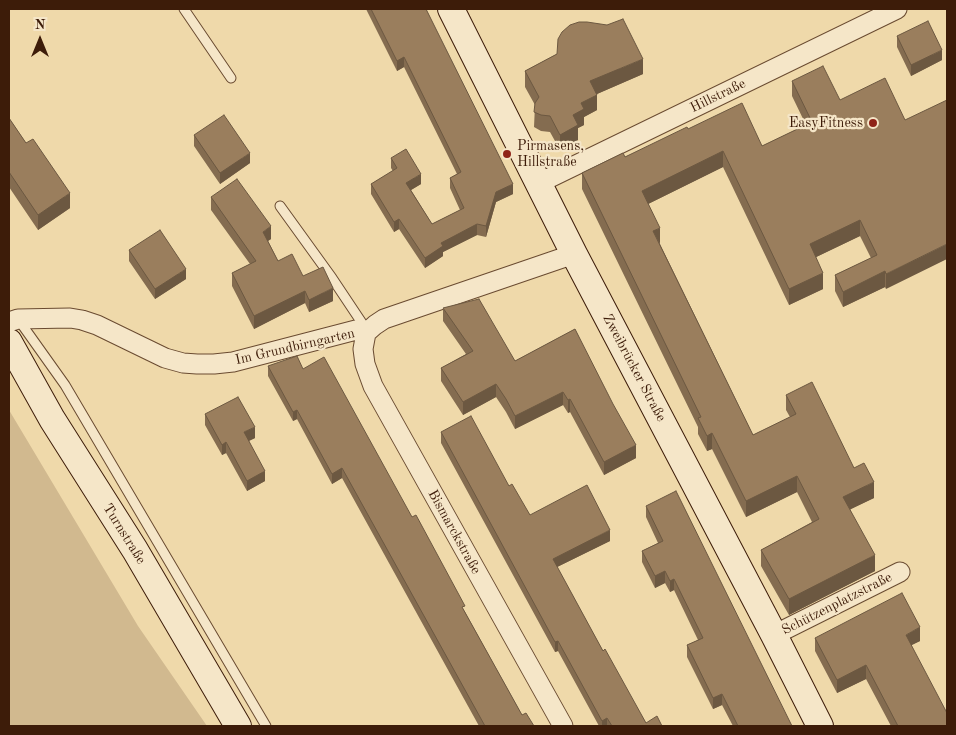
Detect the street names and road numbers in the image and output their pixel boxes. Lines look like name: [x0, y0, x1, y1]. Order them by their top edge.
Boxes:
street label: Hillstraße: [687, 75, 749, 117]
street label: Zweibrücker Straße: [599, 311, 669, 425]
street label: Im Grundbirngarten: [234, 325, 356, 369]
street label: Bismarckstraße: [424, 487, 484, 577]
street label: Turnstraße: [99, 501, 149, 567]
street label: Schützenplatzstraße: [779, 569, 895, 639]

